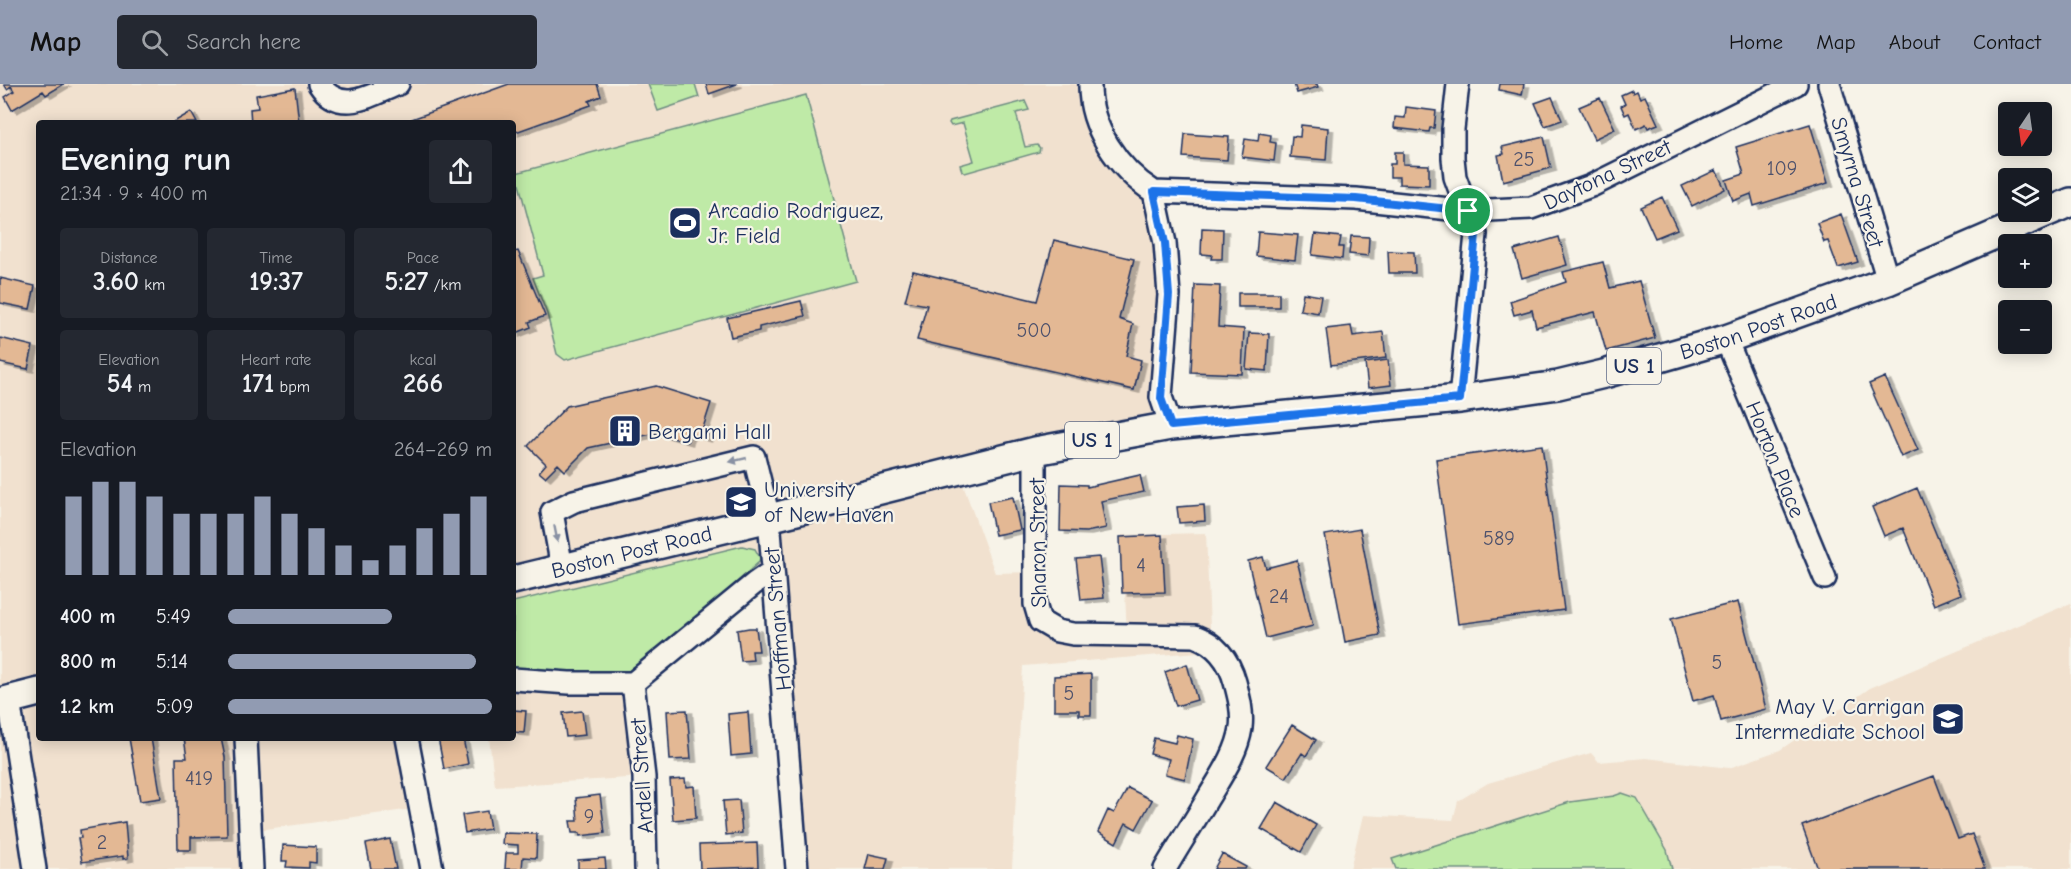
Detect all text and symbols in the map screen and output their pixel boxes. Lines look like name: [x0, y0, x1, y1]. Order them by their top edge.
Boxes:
search box: [117, 15, 537, 69]
text: Map: [30, 26, 81, 58]
icon: search: [138, 26, 171, 59]
text: Search here: [186, 29, 301, 55]
text: Home: [1729, 30, 1783, 54]
text: Map: [1816, 30, 1856, 54]
text: About: [1889, 30, 1940, 54]
text: Contact: [1973, 30, 2041, 54]
north arrow: [1998, 102, 2052, 156]
map controls: [1998, 102, 2052, 354]
street label: Smyrna Street: [1825, 114, 1889, 251]
street label: Daytona Street: [1539, 134, 1676, 216]
text: Evening run: [60, 140, 231, 178]
button: share: [429, 140, 492, 203]
house number: 25: [1513, 148, 1535, 171]
house number: 109: [1767, 157, 1797, 180]
button: layers: [1998, 168, 2052, 222]
text: 21:34 · 9 × 400 m: [60, 182, 207, 205]
pin: [1442, 185, 1493, 236]
icon: arrive: [1451, 194, 1484, 227]
place label: Arcadio Rodriguez, Jr. Field: [708, 198, 883, 249]
sports icon: Arcadio Rodriguez, Jr. Field: [667, 205, 703, 241]
button: +: [1998, 234, 2052, 288]
text: Distance: [100, 249, 158, 267]
text: Time: [259, 249, 293, 267]
text: Pace: [407, 249, 439, 267]
text: 3.60: [93, 267, 139, 297]
text: 19:37: [249, 267, 303, 297]
text: 5:27: [385, 267, 428, 297]
text: km: [139, 276, 165, 294]
text: /km: [428, 276, 461, 294]
street label: Boston Post Road: [1677, 288, 1841, 366]
button: −: [1998, 300, 2052, 354]
house number: 500: [1016, 319, 1052, 342]
road number: US 1: [1607, 348, 1661, 384]
text: Elevation: [98, 351, 160, 369]
text: Heart rate: [241, 351, 311, 369]
text: kcal: [410, 351, 436, 369]
text: 54: [107, 369, 133, 399]
text: 171: [242, 369, 274, 399]
text: 266: [403, 369, 443, 399]
text: m: [133, 378, 151, 396]
text: bpm: [274, 378, 310, 396]
street label: Horton Place: [1740, 397, 1810, 521]
building icon: Bergami Hall: [607, 413, 643, 449]
place label: Bergami Hall: [648, 419, 771, 445]
road number: US 1: [1065, 422, 1119, 458]
text: Elevation: [60, 438, 137, 461]
text: 264–269 m: [394, 438, 492, 461]
one-way arrow: [729, 456, 747, 466]
place label: University of New Haven: [764, 477, 894, 528]
street label: Sharon Street: [1024, 477, 1052, 608]
school or university icon: University of New Haven: [723, 484, 759, 520]
street label: Boston Post Road: [549, 520, 715, 584]
one-way arrow: [552, 525, 561, 544]
house number: 589: [1483, 527, 1515, 550]
street label: Hoffman Street: [759, 545, 797, 692]
house number: 4: [1136, 554, 1146, 577]
house number: 24: [1269, 585, 1289, 608]
text: 400 m: [60, 605, 115, 628]
text: 5:49: [156, 605, 191, 628]
text: 800 m: [60, 650, 116, 673]
text: 5:14: [156, 650, 188, 673]
house number: 5: [1712, 651, 1722, 674]
house number: 5: [1064, 682, 1074, 705]
place label: May V. Carrigan Intermediate School: [1735, 694, 1925, 745]
text: 1.2 km: [60, 695, 114, 718]
text: 5:09: [156, 695, 193, 718]
school or university icon: May V. Carrigan Intermediate School: [1930, 701, 1966, 737]
street label: Ardell Street: [625, 717, 659, 835]
house number: 419: [185, 767, 213, 790]
house number: 9: [584, 805, 594, 828]
house number: 2: [97, 831, 107, 854]

